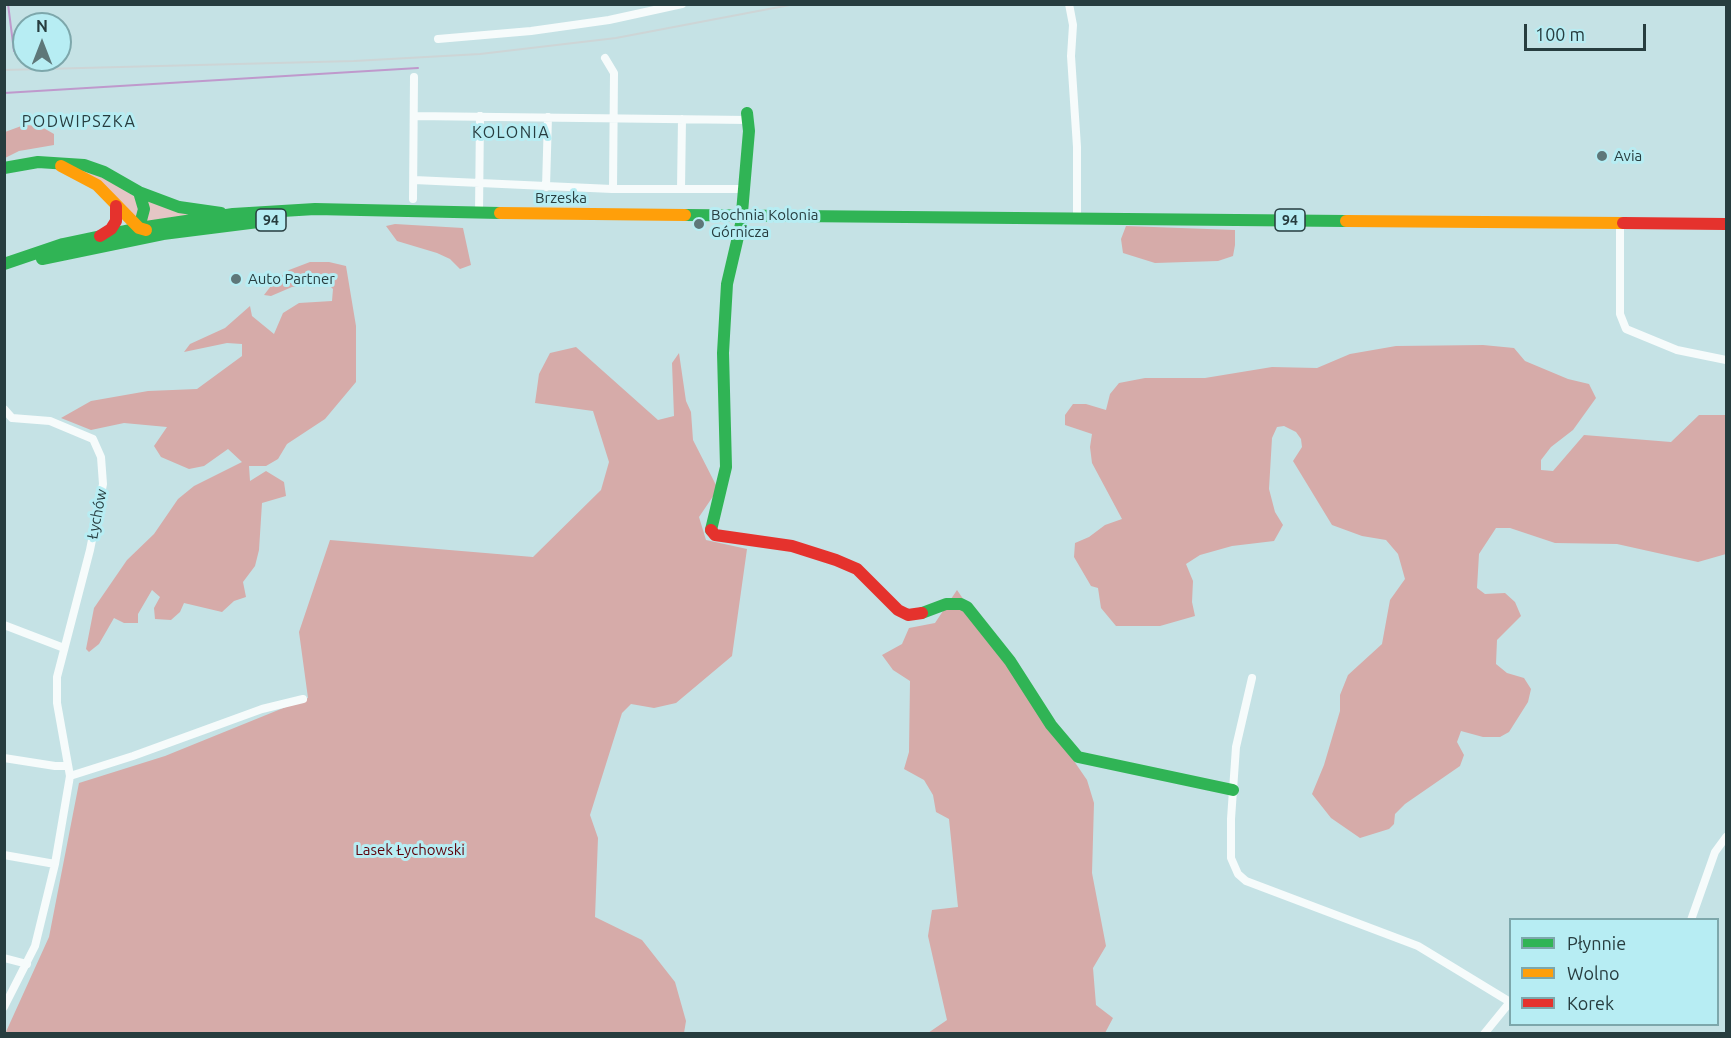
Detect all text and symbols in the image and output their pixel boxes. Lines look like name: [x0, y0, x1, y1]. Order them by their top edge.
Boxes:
north arrow: [12, 12, 72, 72]
scale bar: [1527, 12, 1648, 50]
text: N: [36, 17, 48, 35]
text: 100 m: [1535, 24, 1585, 44]
district label: PODWIPSZKA: [22, 112, 136, 132]
district label: KOLONIA: [472, 123, 550, 143]
place label: Avia: [1614, 147, 1642, 165]
marker: Avia: [1595, 149, 1609, 163]
street label: Brzeska: [535, 189, 587, 207]
place label: Bochnia Kolonia Górnicza: [711, 206, 819, 241]
road number: 94: [256, 209, 286, 231]
road number: 94: [1275, 209, 1305, 231]
marker: Bochnia Kolonia Górnicza: [692, 217, 706, 231]
place label: Auto Partner: [248, 270, 335, 288]
marker: Auto Partner: [229, 272, 243, 286]
street label: Łychów: [83, 487, 111, 541]
park label: Lasek Łychowski: [355, 841, 465, 859]
legend: [1509, 918, 1719, 1026]
text: Płynnie: [1567, 933, 1626, 953]
text: Wolno: [1567, 963, 1619, 983]
text: Korek: [1567, 993, 1614, 1013]

